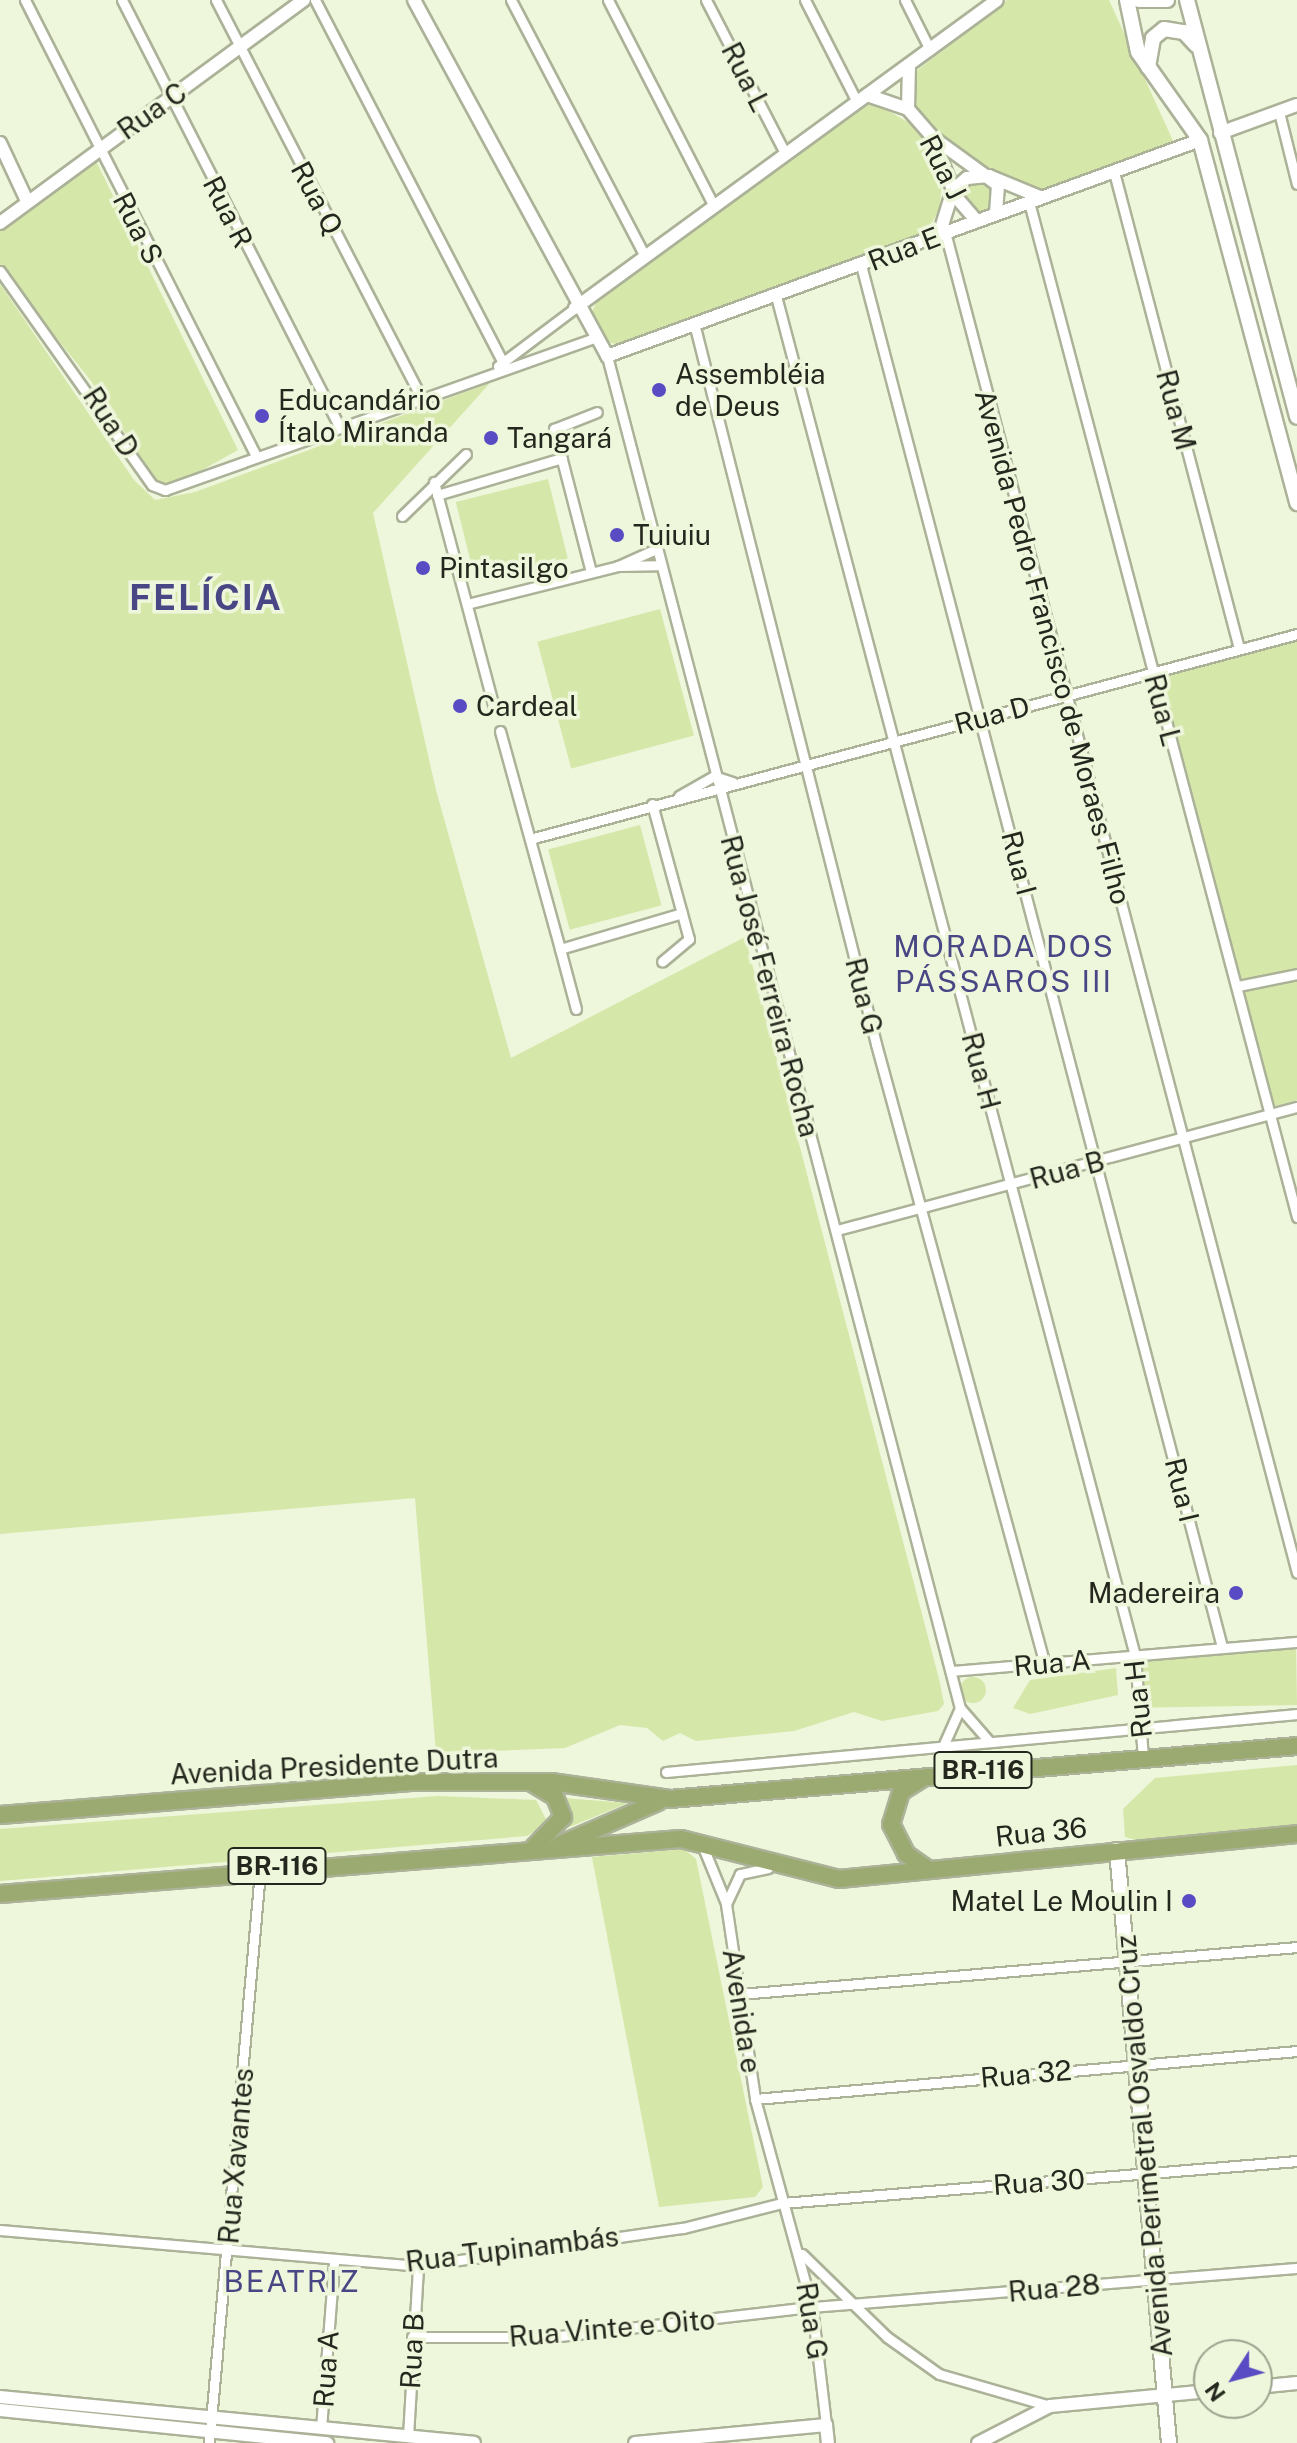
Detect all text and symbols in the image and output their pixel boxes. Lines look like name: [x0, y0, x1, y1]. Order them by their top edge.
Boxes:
street label: Rua L: [714, 37, 778, 117]
street label: Rua C: [111, 75, 193, 147]
street label: Rua J: [913, 129, 973, 205]
street label: Rua Q: [284, 156, 350, 240]
street label: Rua R: [196, 170, 260, 254]
street label: Rua S: [106, 187, 170, 269]
street label: Rua E: [863, 220, 945, 278]
place label: Assembléia de Deus: [675, 357, 826, 423]
street label: Rua M: [1149, 366, 1203, 454]
street label: Rua D: [76, 381, 146, 463]
marker: Assembléia de Deus: [650, 381, 668, 399]
place label: Educandário Ítalo Miranda: [278, 383, 449, 449]
street label: Avenida Pedro Francisco de Moraes Filho: [968, 385, 1138, 909]
marker: Educandário Ítalo Miranda: [253, 407, 271, 425]
place label: Tangará: [507, 421, 612, 455]
marker: Tangará: [482, 429, 500, 447]
place label: Tuiuiu: [633, 518, 711, 552]
marker: Tuiuiu: [608, 526, 626, 544]
place label: Pintasilgo: [439, 551, 569, 585]
marker: Pintasilgo: [414, 559, 432, 577]
district label: FELÍCIA: [129, 576, 283, 620]
street label: Rua L: [1137, 670, 1189, 750]
place label: Cardeal: [476, 689, 578, 723]
street label: Rua D: [951, 689, 1033, 741]
marker: Cardeal: [451, 697, 469, 715]
street label: Rua I: [994, 827, 1044, 899]
street label: Rua José Ferreira Rocha: [714, 831, 826, 1141]
district label: MORADA DOS PÁSSAROS III: [893, 928, 1115, 998]
street label: Rua G: [838, 954, 890, 1038]
street label: Rua H: [955, 1029, 1007, 1113]
street label: Rua B: [1026, 1144, 1108, 1196]
street label: Rua I: [1158, 1454, 1206, 1526]
place label: Madereira: [1088, 1576, 1220, 1610]
marker: Madereira: [1227, 1584, 1245, 1602]
street label: Rua A: [1012, 1643, 1092, 1683]
street label: Rua H: [1117, 1658, 1159, 1740]
street label: Avenida Presidente Dutra: [169, 1741, 499, 1791]
road number: BR-116: [933, 1748, 1033, 1792]
street label: Rua 36: [993, 1810, 1089, 1854]
road number: BR-116: [227, 1844, 327, 1888]
place label: Matel Le Moulin I: [950, 1884, 1173, 1918]
marker: Matel Le Moulin I: [1180, 1892, 1198, 1910]
street label: Avenida Perimetral Osvaldo Cruz: [1109, 1933, 1179, 2359]
street label: Avenida e: [716, 1946, 768, 2076]
street label: Rua 32: [979, 2053, 1073, 2095]
street label: Rua Xavantes: [212, 2067, 260, 2245]
street label: Rua 30: [992, 2162, 1086, 2202]
street label: Rua Tupinambás: [404, 2219, 620, 2279]
district label: BEATRIZ: [223, 2263, 361, 2299]
street label: Rua 28: [1007, 2267, 1101, 2309]
street label: Rua G: [789, 2280, 835, 2362]
street label: Rua Vinte e Oito: [507, 2302, 717, 2354]
street label: Rua B: [393, 2312, 431, 2390]
street label: Rua A: [307, 2329, 345, 2409]
north arrow: [1193, 2339, 1273, 2419]
text: N: [1200, 2377, 1231, 2407]

